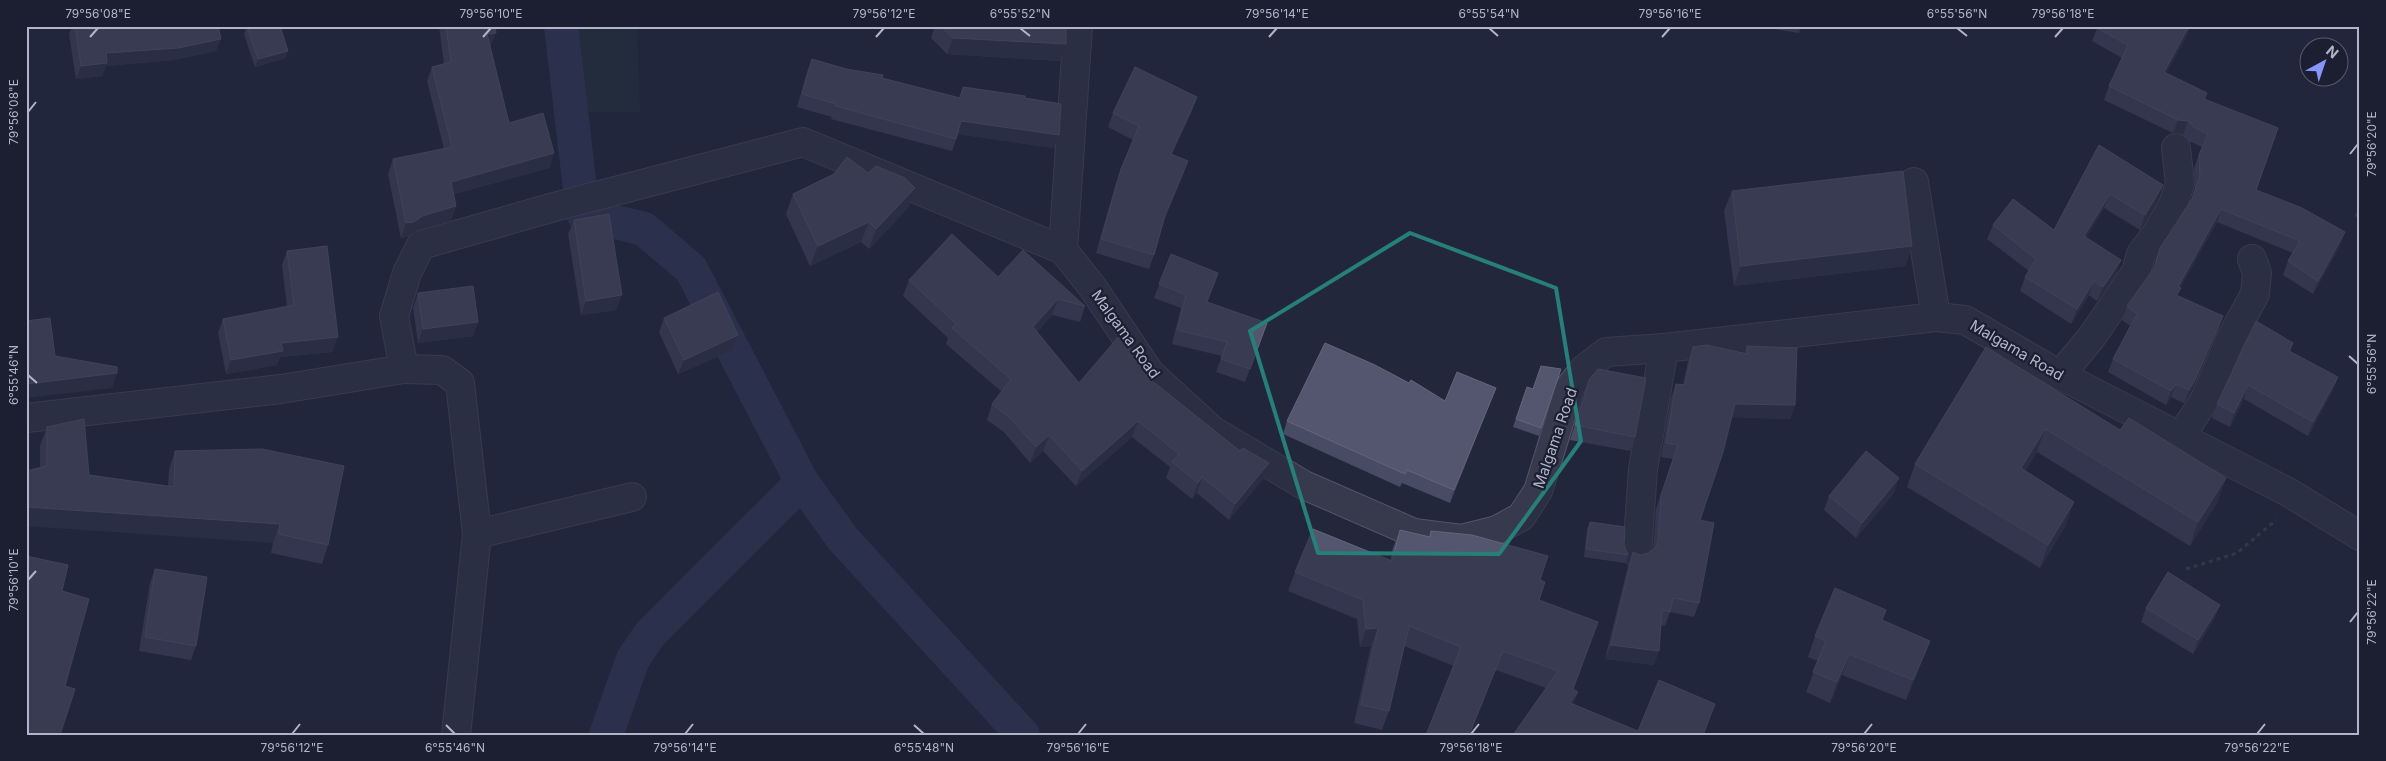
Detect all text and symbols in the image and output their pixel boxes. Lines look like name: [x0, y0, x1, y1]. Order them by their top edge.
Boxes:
text: 79°56'08"E: [65, 6, 131, 21]
text: 79°56'10"E: [459, 6, 523, 21]
text: 79°56'12"E: [853, 6, 915, 21]
text: 6°55'52"N: [990, 6, 1050, 21]
text: 79°56'14"E: [1245, 6, 1309, 21]
text: 6°55'54"N: [1459, 6, 1519, 21]
text: 79°56'16"E: [1638, 6, 1702, 21]
text: 6°55'56"N: [1927, 6, 1987, 21]
text: 79°56'18"E: [2031, 6, 2095, 21]
north arrow: [2298, 38, 2348, 88]
text: N: [2323, 42, 2342, 62]
text: 79°56'08"E: [6, 79, 21, 145]
text: 79°56'20"E: [2364, 111, 2379, 177]
street label: Malgama Road: [1087, 286, 1165, 382]
street label: Malgama Road: [1967, 315, 2067, 385]
text: 6°55'56"N: [2364, 334, 2379, 394]
text: 6°55'46"N: [6, 345, 21, 405]
street label: Malgama Road: [1529, 385, 1581, 491]
text: 79°56'10"E: [6, 548, 21, 612]
text: 79°56'22"E: [2364, 579, 2379, 645]
text: 79°56'12"E: [261, 740, 323, 755]
text: 6°55'46"N: [425, 740, 485, 755]
text: 79°56'14"E: [653, 740, 717, 755]
text: 6°55'48"N: [894, 740, 954, 755]
text: 79°56'16"E: [1046, 740, 1110, 755]
text: 79°56'18"E: [1439, 740, 1503, 755]
text: 79°56'20"E: [1831, 740, 1897, 755]
text: 79°56'22"E: [2224, 740, 2290, 755]

